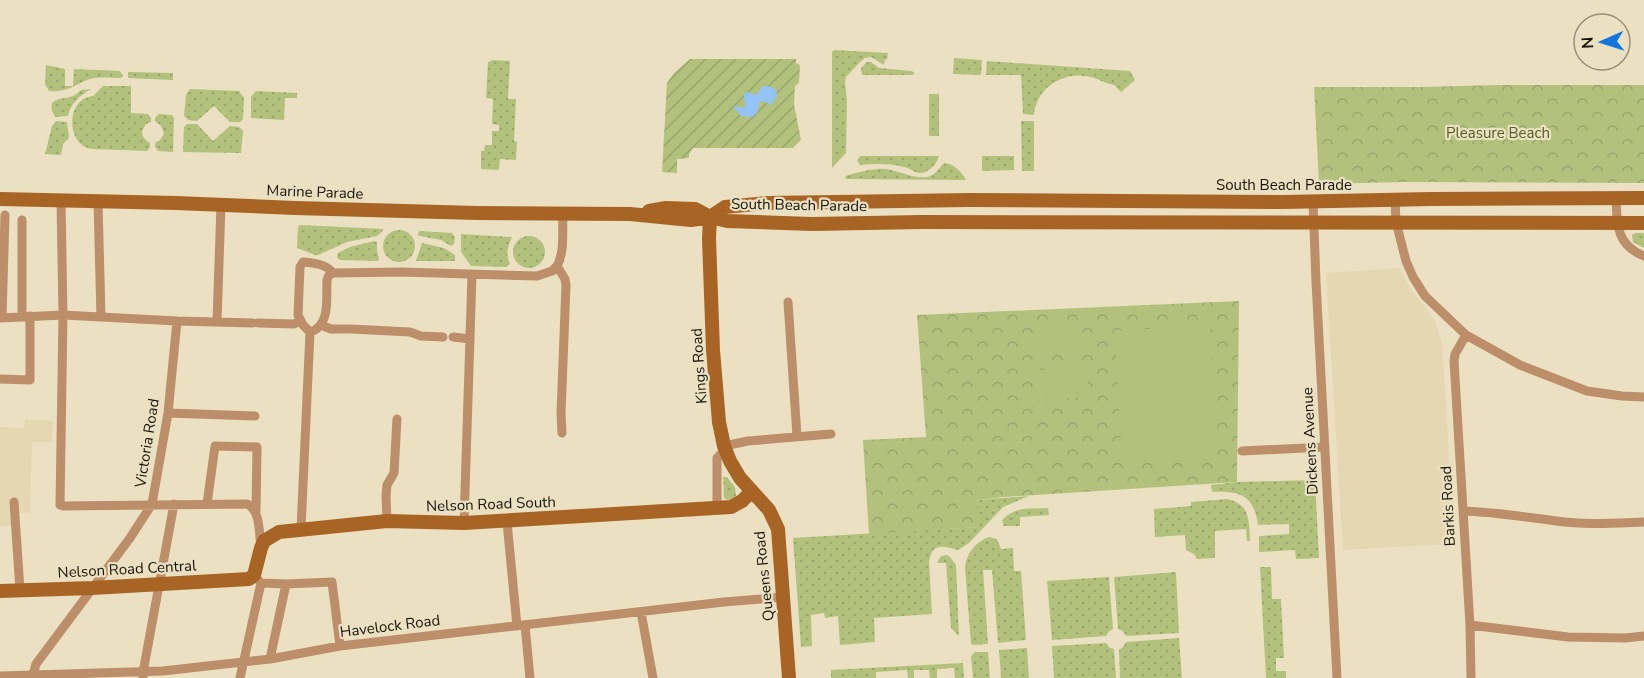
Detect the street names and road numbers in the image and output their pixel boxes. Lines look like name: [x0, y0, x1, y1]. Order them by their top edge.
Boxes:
street label: South Beach Parade: [1216, 175, 1352, 195]
street label: Marine Parade: [266, 180, 364, 204]
street label: South Beach Parade: [731, 194, 867, 216]
street label: Kings Road: [686, 327, 712, 405]
street label: Dickens Avenue: [1297, 387, 1323, 495]
street label: Victoria Road: [130, 397, 164, 490]
street label: Barkis Road: [1436, 465, 1460, 547]
street label: Nelson Road South: [426, 492, 556, 516]
street label: Queens Road: [749, 530, 779, 622]
street label: Nelson Road Central: [57, 555, 198, 583]
street label: Havelock Road: [339, 610, 441, 642]

